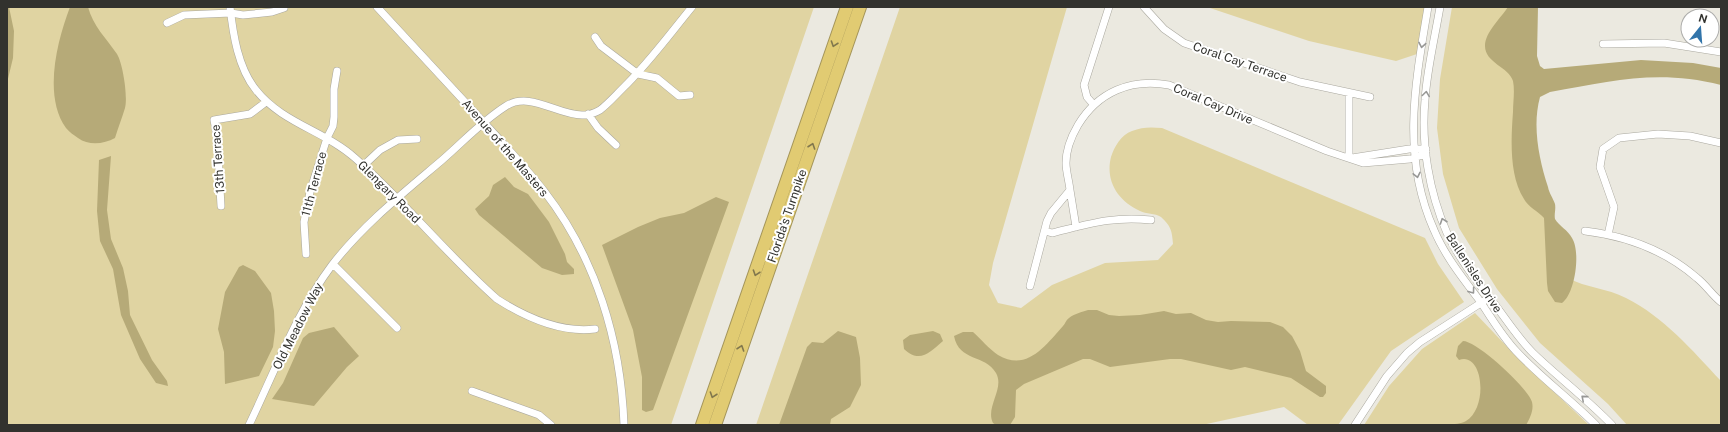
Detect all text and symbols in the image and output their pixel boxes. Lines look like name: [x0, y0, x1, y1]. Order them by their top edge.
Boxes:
north arrow: [1680, 8, 1720, 48]
text: N: [1697, 11, 1709, 25]
street label: Coral Cay Terrace: [1191, 39, 1289, 85]
one-way arrow: [831, 40, 839, 47]
one-way arrow: [1418, 42, 1427, 49]
street label: Coral Cay Drive: [1171, 81, 1255, 127]
one-way arrow: [1421, 90, 1430, 97]
street label: Avenue of the Masters: [459, 96, 551, 200]
street label: 13th Terrace: [209, 124, 227, 194]
one-way arrow: [807, 143, 815, 150]
street label: 11th Terrace: [299, 150, 329, 218]
street label: Glengary Road: [355, 158, 423, 226]
street label: Florida's Turnpike: [764, 167, 810, 264]
one-way arrow: [1412, 171, 1421, 178]
one-way arrow: [1440, 218, 1448, 225]
street label: Ballenisles Drive: [1443, 231, 1505, 316]
one-way arrow: [752, 269, 760, 276]
street label: Old Meadow Way: [270, 280, 326, 372]
one-way arrow: [1467, 286, 1474, 293]
one-way arrow: [737, 345, 745, 352]
one-way arrow: [709, 392, 717, 399]
one-way arrow: [1581, 395, 1588, 402]

